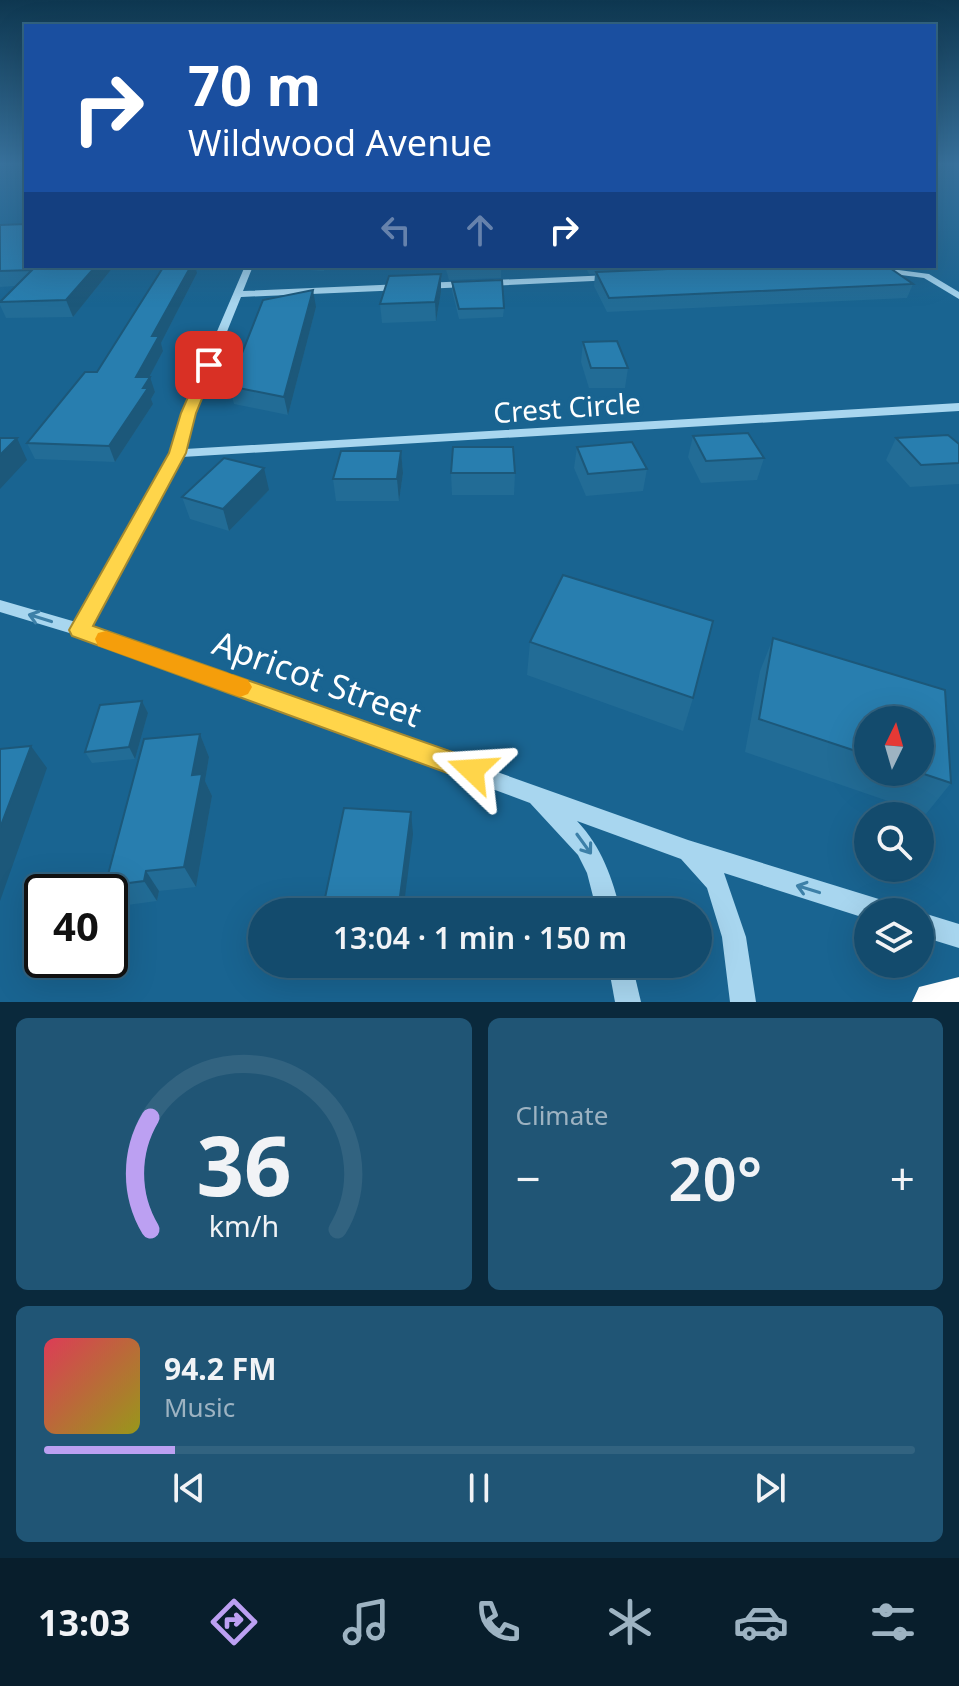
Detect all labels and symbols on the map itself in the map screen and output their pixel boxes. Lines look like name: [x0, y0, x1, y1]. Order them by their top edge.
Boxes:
pin: [175, 331, 243, 399]
street label: Crest Circle: [492, 383, 642, 431]
one-way arrow: [28, 610, 53, 624]
street label: Apricot Street: [207, 619, 428, 737]
north arrow: [854, 706, 934, 786]
position arrow: [430, 728, 514, 812]
one-way arrow: [575, 833, 592, 854]
speed limit sign: 40: [24, 874, 128, 978]
one-way arrow: [795, 881, 821, 896]

